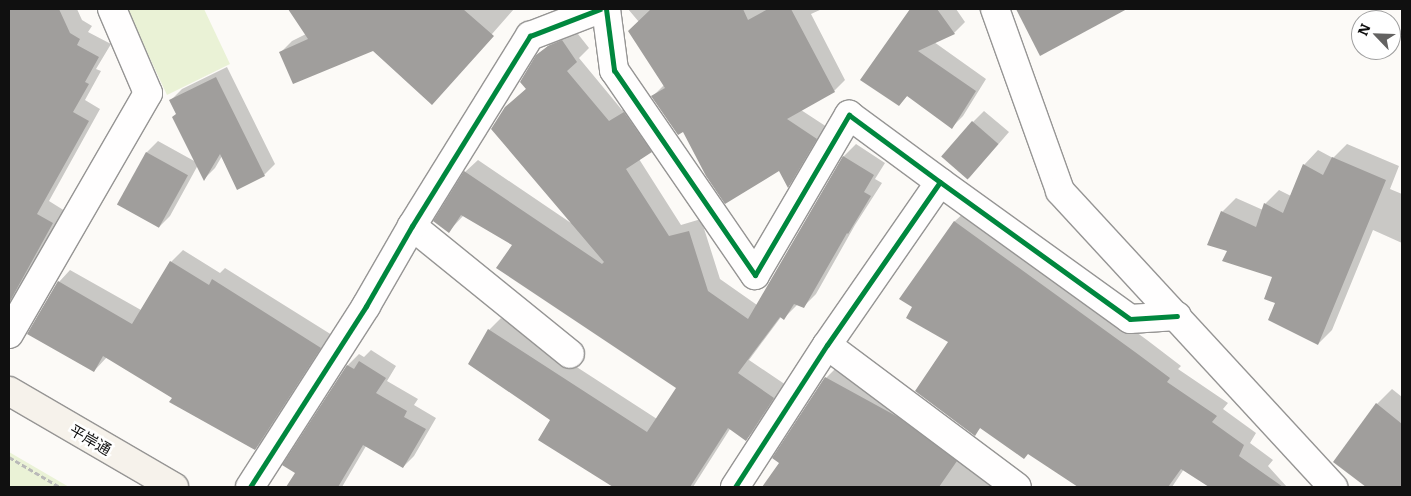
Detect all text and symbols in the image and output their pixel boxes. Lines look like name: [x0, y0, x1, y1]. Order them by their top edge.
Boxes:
north arrow: [1351, 10, 1401, 60]
text: N: [1352, 20, 1375, 39]
street label: 平岸通: [67, 420, 115, 458]

